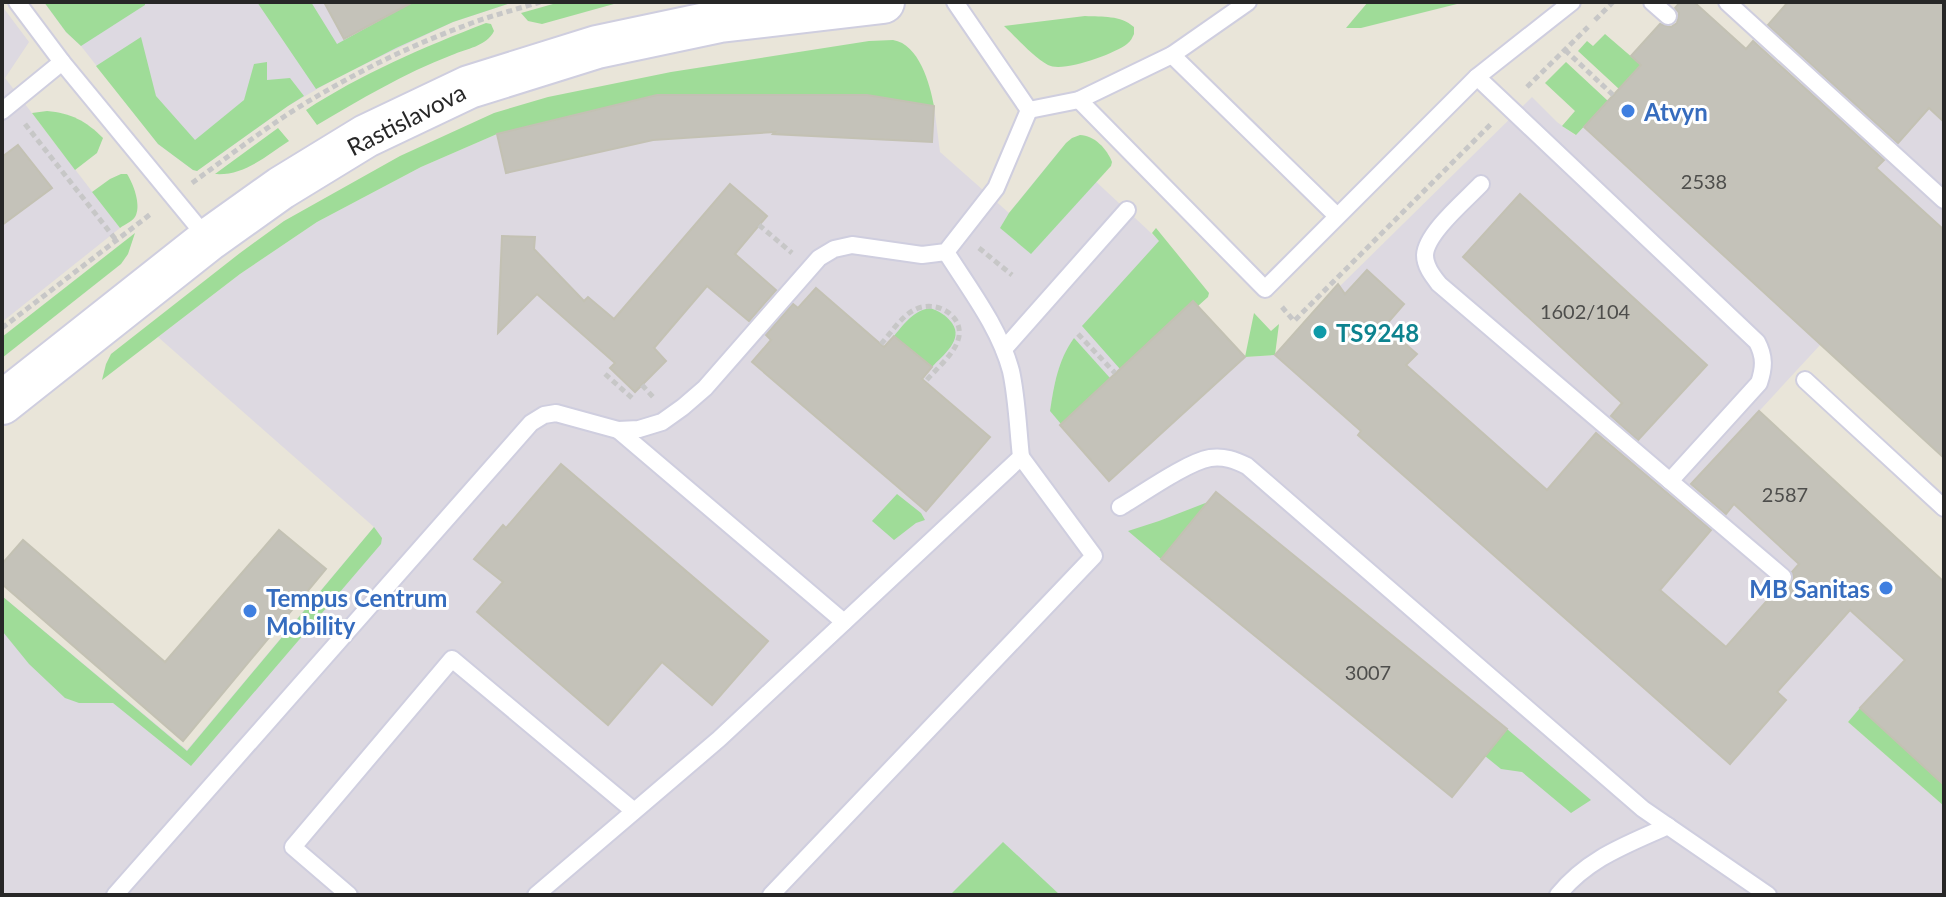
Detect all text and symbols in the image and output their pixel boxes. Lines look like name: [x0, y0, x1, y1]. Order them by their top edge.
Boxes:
street label: Rastislavova: [342, 77, 470, 161]
place label: Atvyn: [1643, 97, 1708, 126]
marker: Atvyn: [1619, 102, 1637, 120]
house number: 2538: [1681, 169, 1727, 193]
house number: 1602/104: [1540, 299, 1631, 323]
place label: TS9248: [1336, 318, 1419, 347]
marker: TS9248: [1311, 323, 1329, 341]
house number: 2587: [1762, 482, 1808, 506]
place label: MB Sanitas: [1749, 574, 1870, 603]
marker: MB Sanitas: [1877, 579, 1895, 597]
place label: Tempus Centrum Mobility: [266, 583, 447, 640]
marker: Tempus Centrum Mobility: [241, 602, 259, 620]
house number: 3007: [1345, 660, 1391, 684]

